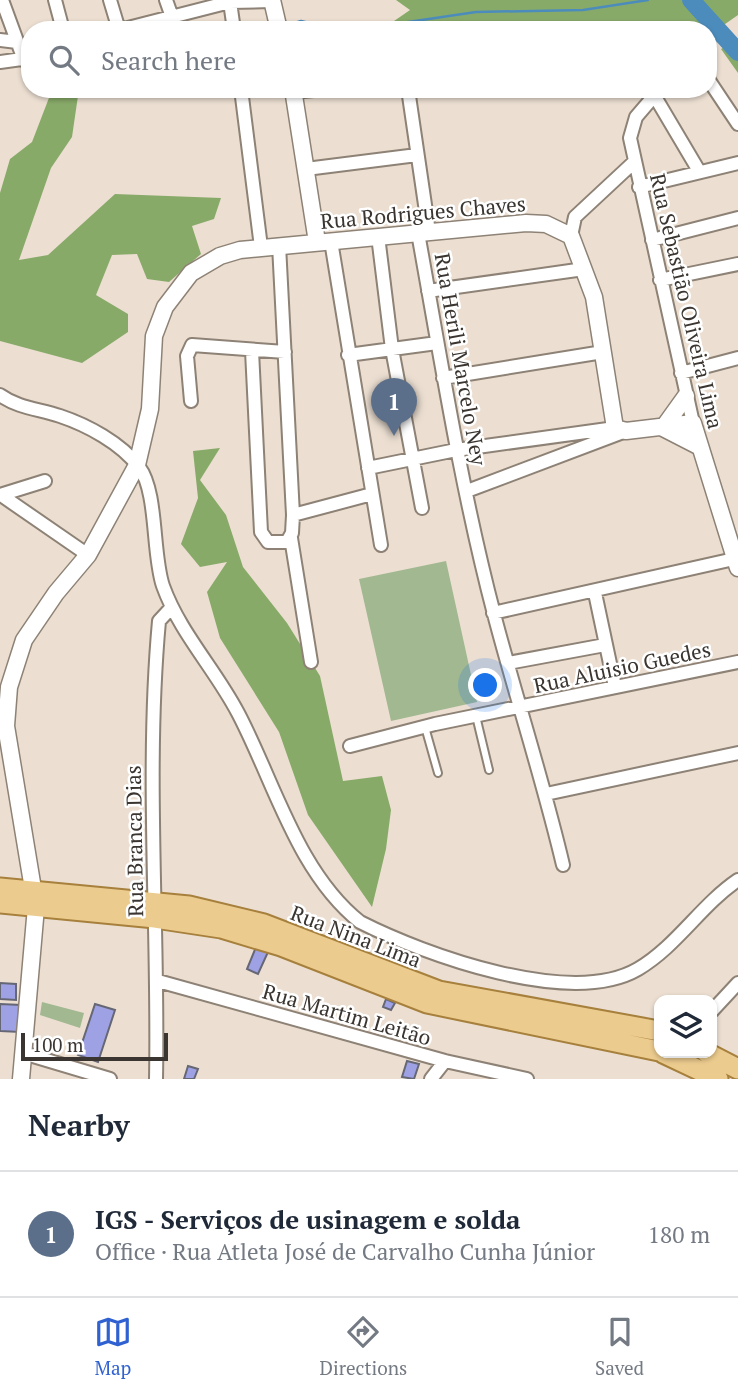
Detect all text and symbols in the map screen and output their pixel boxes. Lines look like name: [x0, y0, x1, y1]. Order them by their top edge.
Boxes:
search box: [21, 21, 717, 98]
icon: search: [45, 41, 83, 79]
text: Search here: [101, 43, 236, 77]
street label: Rua Sebastião Oliveira Lima: [644, 171, 730, 432]
street label: Rua Rodrigues Chaves: [319, 189, 527, 235]
street label: Rua Herili Marcelo Ney: [429, 251, 494, 468]
pin: 1: [371, 378, 417, 436]
street label: Rua Aluisio Guedes: [531, 635, 713, 699]
your location: [468, 668, 502, 702]
street label: Rua Branca Dias: [119, 765, 149, 917]
street label: Rua Nina Lima: [287, 898, 426, 974]
street label: Rua Martim Leitão: [260, 977, 434, 1051]
map controls: [654, 995, 717, 1058]
button: layers: [654, 995, 717, 1058]
scale bar: [21, 1030, 168, 1062]
text: 100 m: [32, 1032, 83, 1057]
text: Nearby: [28, 1105, 130, 1145]
text: IGS - Serviços de usinagem e solda: [95, 1202, 520, 1236]
text: 1: [45, 1219, 58, 1250]
text: 180 m: [648, 1219, 710, 1250]
text: Office · Rua Atleta José de Carvalho Cunha Júnior: [95, 1236, 595, 1267]
tab: Map: [94, 1313, 132, 1380]
tab: Directions: [320, 1313, 407, 1380]
tab: Saved: [595, 1313, 644, 1380]

